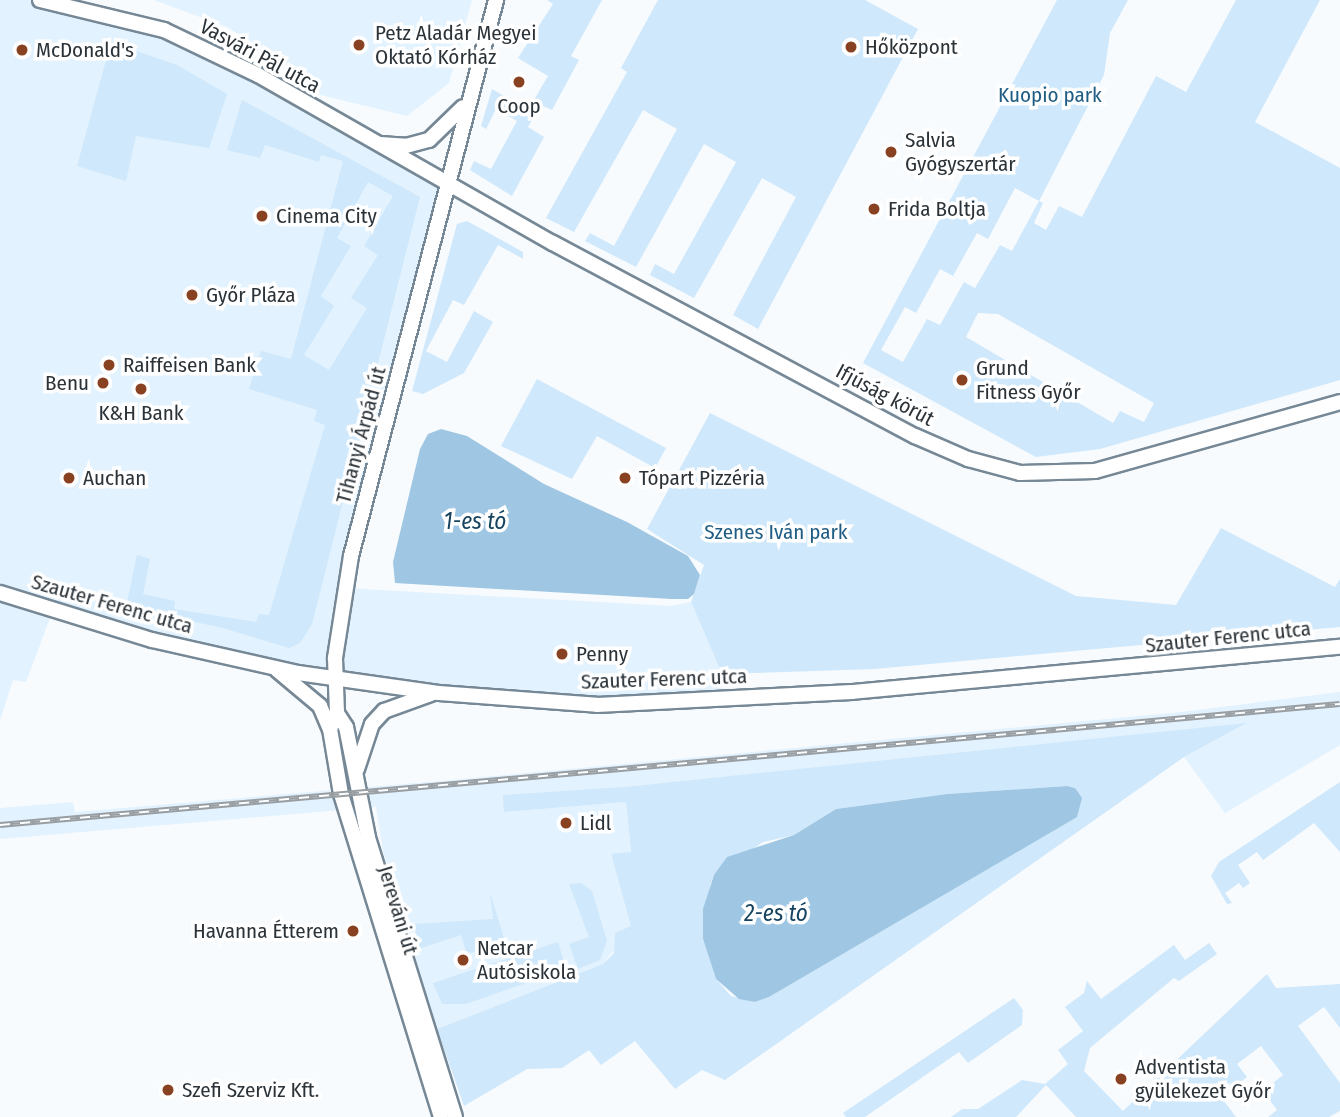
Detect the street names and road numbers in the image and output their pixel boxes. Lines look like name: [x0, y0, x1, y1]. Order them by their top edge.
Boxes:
street label: Vasvári Pál utca: [196, 14, 324, 98]
street label: Ifjúság körút: [832, 359, 938, 431]
street label: Tihanyi Árpád út: [331, 364, 391, 506]
street label: Szauter Ferenc utca: [29, 569, 195, 639]
street label: Szauter Ferenc utca: [1144, 616, 1312, 658]
street label: Szauter Ferenc utca: [580, 664, 748, 694]
street label: Jereváni út: [373, 863, 423, 957]

